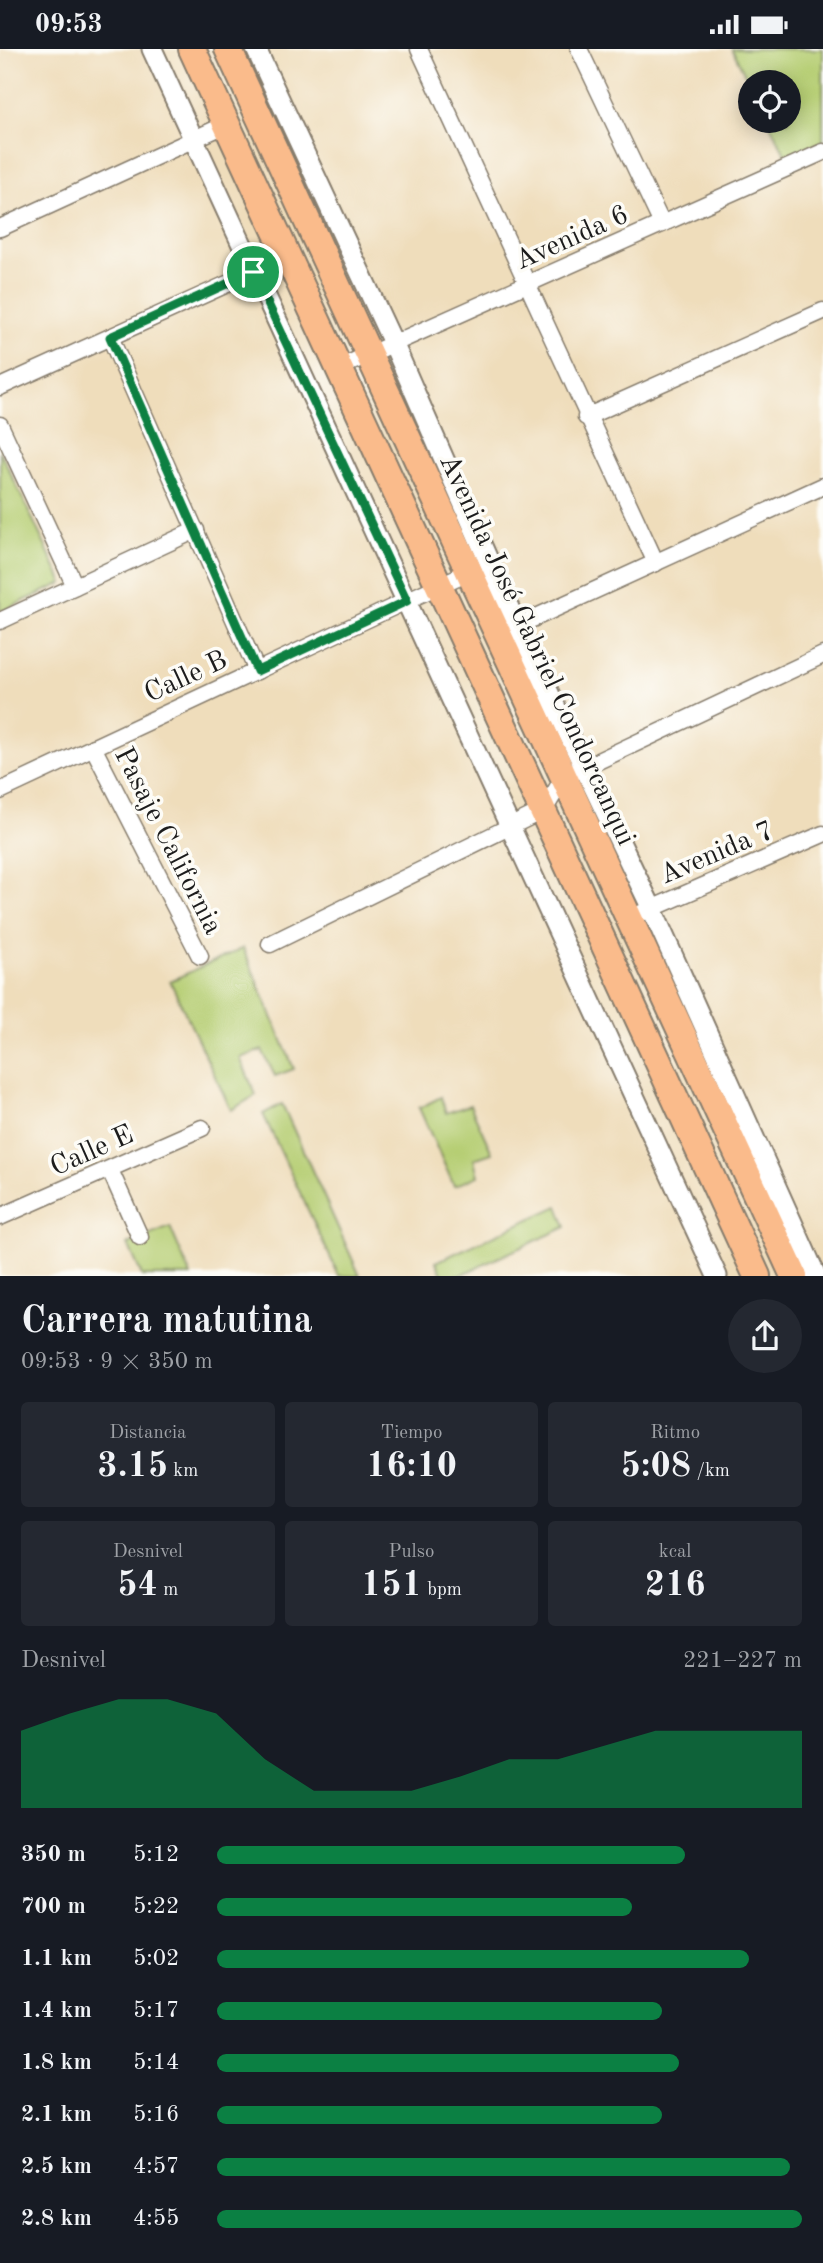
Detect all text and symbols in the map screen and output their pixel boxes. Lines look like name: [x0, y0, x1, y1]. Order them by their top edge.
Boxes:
text: 09:53: [35, 12, 103, 38]
map controls: [738, 70, 801, 133]
button: locate: [738, 70, 801, 133]
street label: Avenida 6: [511, 201, 633, 276]
pin: [223, 242, 283, 302]
icon: arrive: [234, 253, 272, 291]
street label: Avenida José Gabriel Condorcanqui: [433, 450, 639, 850]
street label: Calle B: [141, 646, 232, 709]
street label: Pasaje California: [108, 743, 227, 940]
street label: Avenida 7: [656, 817, 778, 890]
street label: Calle E: [46, 1121, 138, 1182]
button: share: [728, 1299, 802, 1373]
text: Carrera matutina: [21, 1303, 313, 1341]
text: 09:53 · 9 × 350 m: [21, 1350, 213, 1373]
text: Distancia: [109, 1424, 186, 1443]
text: Tiempo: [381, 1424, 442, 1443]
text: Ritmo: [650, 1424, 700, 1443]
text: 3.15: [97, 1449, 168, 1484]
text: 16:10: [366, 1449, 457, 1484]
text: 5:08: [620, 1449, 691, 1484]
text: km: [168, 1462, 198, 1481]
text: /km: [691, 1462, 730, 1481]
text: Desnivel: [113, 1543, 183, 1562]
text: Pulso: [389, 1543, 434, 1562]
text: kcal: [659, 1543, 692, 1562]
text: 54: [117, 1568, 158, 1603]
text: 151: [361, 1568, 422, 1603]
text: 216: [645, 1568, 706, 1603]
text: m: [158, 1581, 178, 1600]
text: bpm: [422, 1581, 462, 1600]
text: Desnivel: [21, 1649, 106, 1672]
text: 221–227 m: [683, 1649, 802, 1672]
text: 350 m: [21, 1843, 86, 1866]
text: 5:12: [133, 1843, 179, 1866]
text: 700 m: [21, 1895, 86, 1918]
text: 5:22: [133, 1895, 179, 1918]
text: 1.1 km: [21, 1947, 92, 1970]
text: 5:02: [133, 1947, 179, 1970]
text: 1.4 km: [21, 1999, 92, 2022]
text: 5:17: [133, 1999, 179, 2022]
text: 1.8 km: [21, 2051, 92, 2074]
text: 5:14: [133, 2051, 179, 2074]
text: 2.1 km: [21, 2103, 92, 2126]
text: 5:16: [133, 2103, 179, 2126]
text: 2.5 km: [21, 2155, 92, 2178]
text: 4:57: [133, 2155, 179, 2178]
text: 2.8 km: [21, 2207, 92, 2230]
text: 4:55: [133, 2207, 179, 2230]

